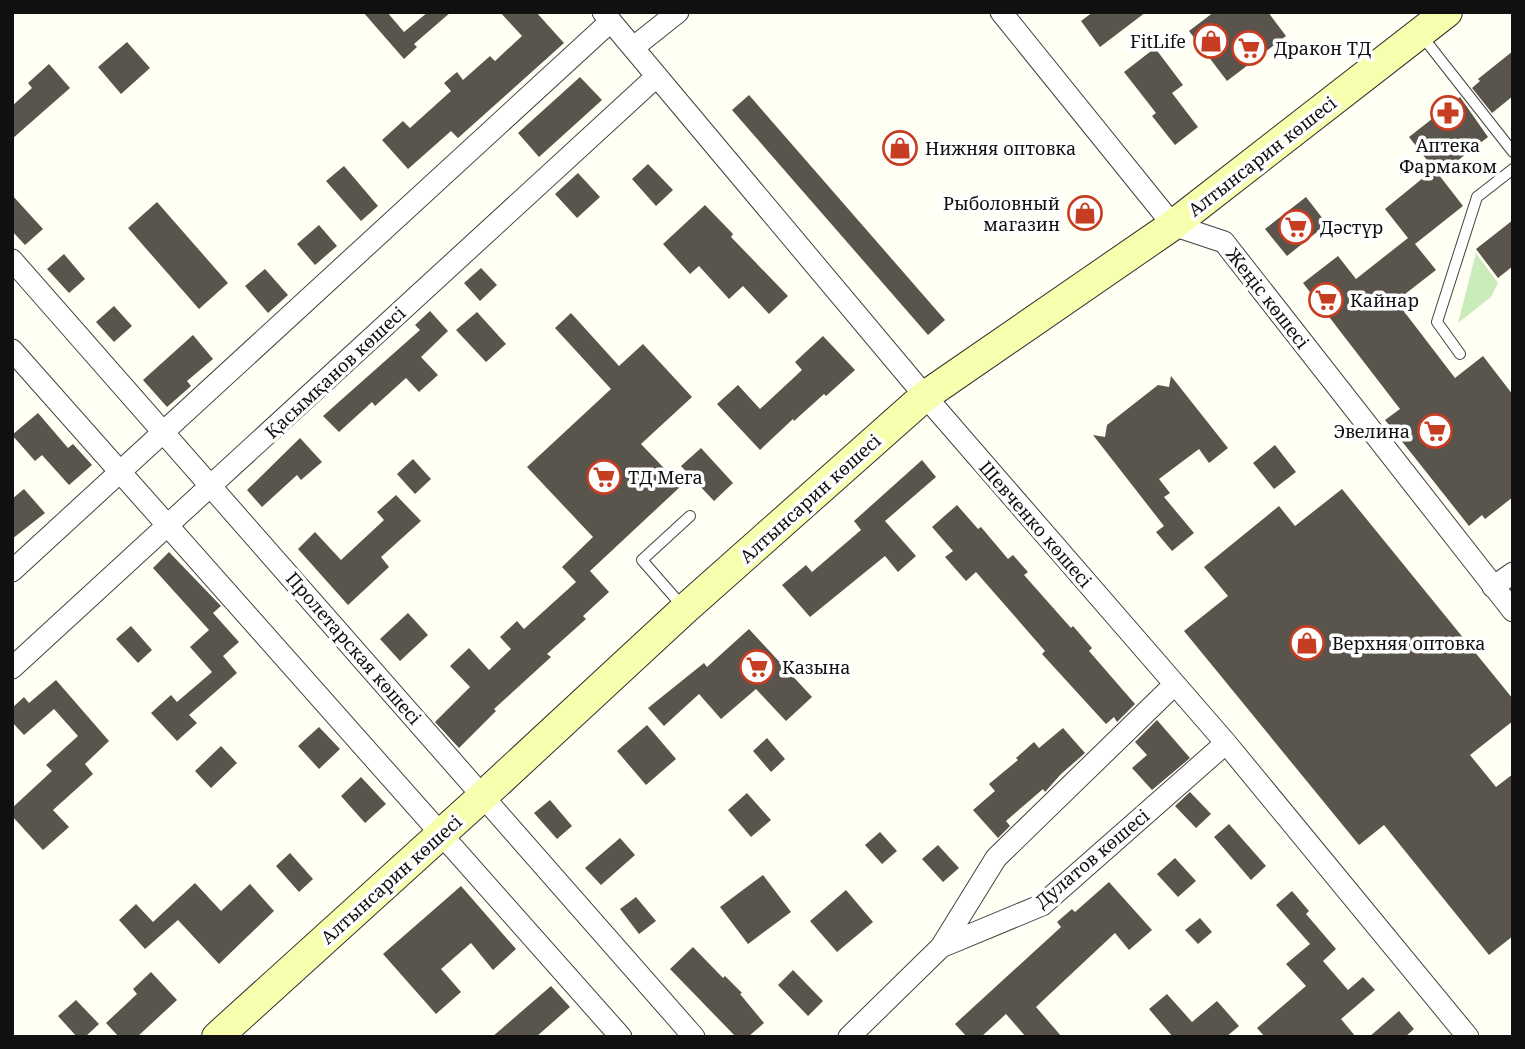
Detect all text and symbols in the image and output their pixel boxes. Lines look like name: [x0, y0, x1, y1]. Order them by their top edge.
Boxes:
shop icon: FitLife: [1192, 22, 1230, 60]
place label: FitLife: [1130, 29, 1186, 53]
supermarket icon: Дракон ТД: [1230, 29, 1268, 67]
place label: Дракон ТД: [1274, 36, 1371, 60]
street label: Алтынсарин көшесі: [1183, 90, 1341, 222]
pharmacy icon: Аптека Фармаком: [1429, 94, 1467, 132]
shop icon: Нижняя оптовка: [881, 129, 919, 167]
place label: Аптека Фармаком: [1399, 133, 1497, 178]
place label: Нижняя оптовка: [925, 136, 1076, 160]
place label: Рыболовный магазин: [943, 191, 1060, 236]
shop icon: Рыболовный магазин: [1066, 194, 1104, 232]
supermarket icon: Дәстүр: [1277, 208, 1315, 246]
place label: Дәстүр: [1320, 215, 1383, 239]
street label: Жеңіс көшесі: [1220, 242, 1315, 353]
supermarket icon: Кайнар: [1307, 281, 1345, 319]
place label: Кайнар: [1350, 288, 1419, 312]
street label: Қасымқанов көшесі: [260, 301, 410, 443]
supermarket icon: Эвелина: [1416, 412, 1454, 450]
place label: Эвелина: [1334, 419, 1410, 443]
street label: Алтынсарин көшесі: [734, 428, 886, 568]
street label: Шевченко көшесі: [974, 456, 1098, 592]
supermarket icon: ТД Мега: [585, 458, 623, 496]
place label: ТД Мега: [628, 465, 703, 489]
street label: Пролетарская көшесі: [281, 566, 427, 730]
shop icon: Верхняя оптовка: [1288, 624, 1326, 662]
place label: Верхняя оптовка: [1332, 631, 1486, 655]
supermarket icon: Казына: [738, 648, 776, 686]
place label: Казына: [782, 655, 851, 679]
street label: Дулатов көшесі: [1030, 803, 1154, 913]
street label: Алтынсарин көшесі: [315, 809, 467, 949]

